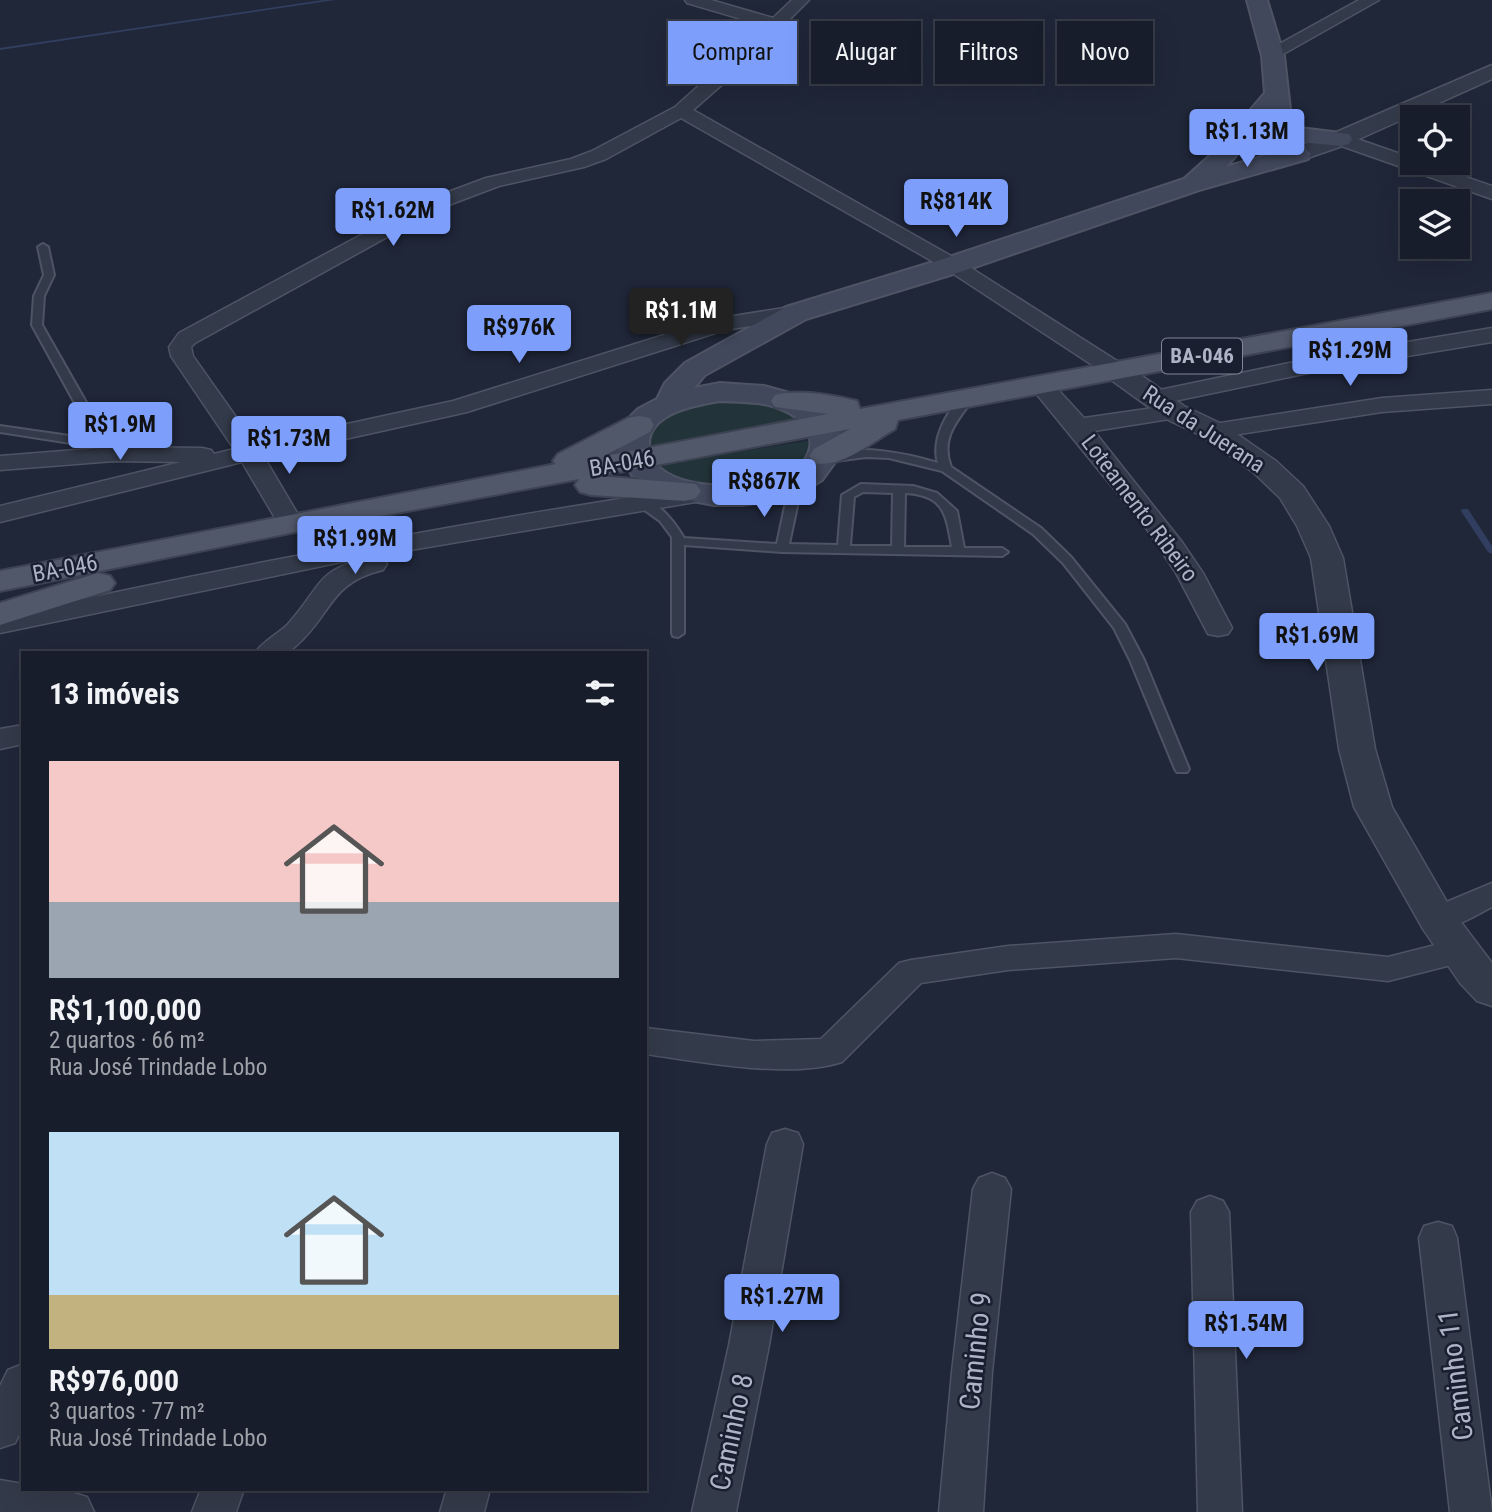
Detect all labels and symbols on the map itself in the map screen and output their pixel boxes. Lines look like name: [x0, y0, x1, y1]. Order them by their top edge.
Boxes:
pin: R$1.13M: [1182, 110, 1312, 169]
pin: R$814K: [899, 180, 1013, 239]
pin: R$1.62M: [328, 188, 458, 248]
pin: R$1.1M: [624, 288, 738, 348]
pin: R$976K: [462, 306, 576, 365]
pin: R$1.29M: [1285, 328, 1415, 388]
road number: BA-046: [1162, 338, 1242, 374]
street label: Rua da Juerana: [1138, 380, 1270, 479]
pin: R$1.9M: [63, 402, 177, 462]
pin: R$1.73M: [224, 416, 354, 476]
street label: Loteamento Ribeiro: [1076, 430, 1204, 587]
street label: BA-046: [587, 445, 657, 482]
pin: R$867K: [707, 460, 821, 519]
pin: R$1.99M: [290, 516, 420, 576]
street label: BA-046: [30, 549, 100, 588]
pin: R$1.69M: [1252, 614, 1382, 673]
pin: R$1.27M: [717, 1274, 847, 1334]
street label: Caminho 9: [953, 1291, 998, 1412]
pin: R$1.54M: [1181, 1302, 1311, 1361]
street label: Caminho 11: [1431, 1307, 1480, 1442]
street label: Caminho 8: [703, 1371, 760, 1493]

